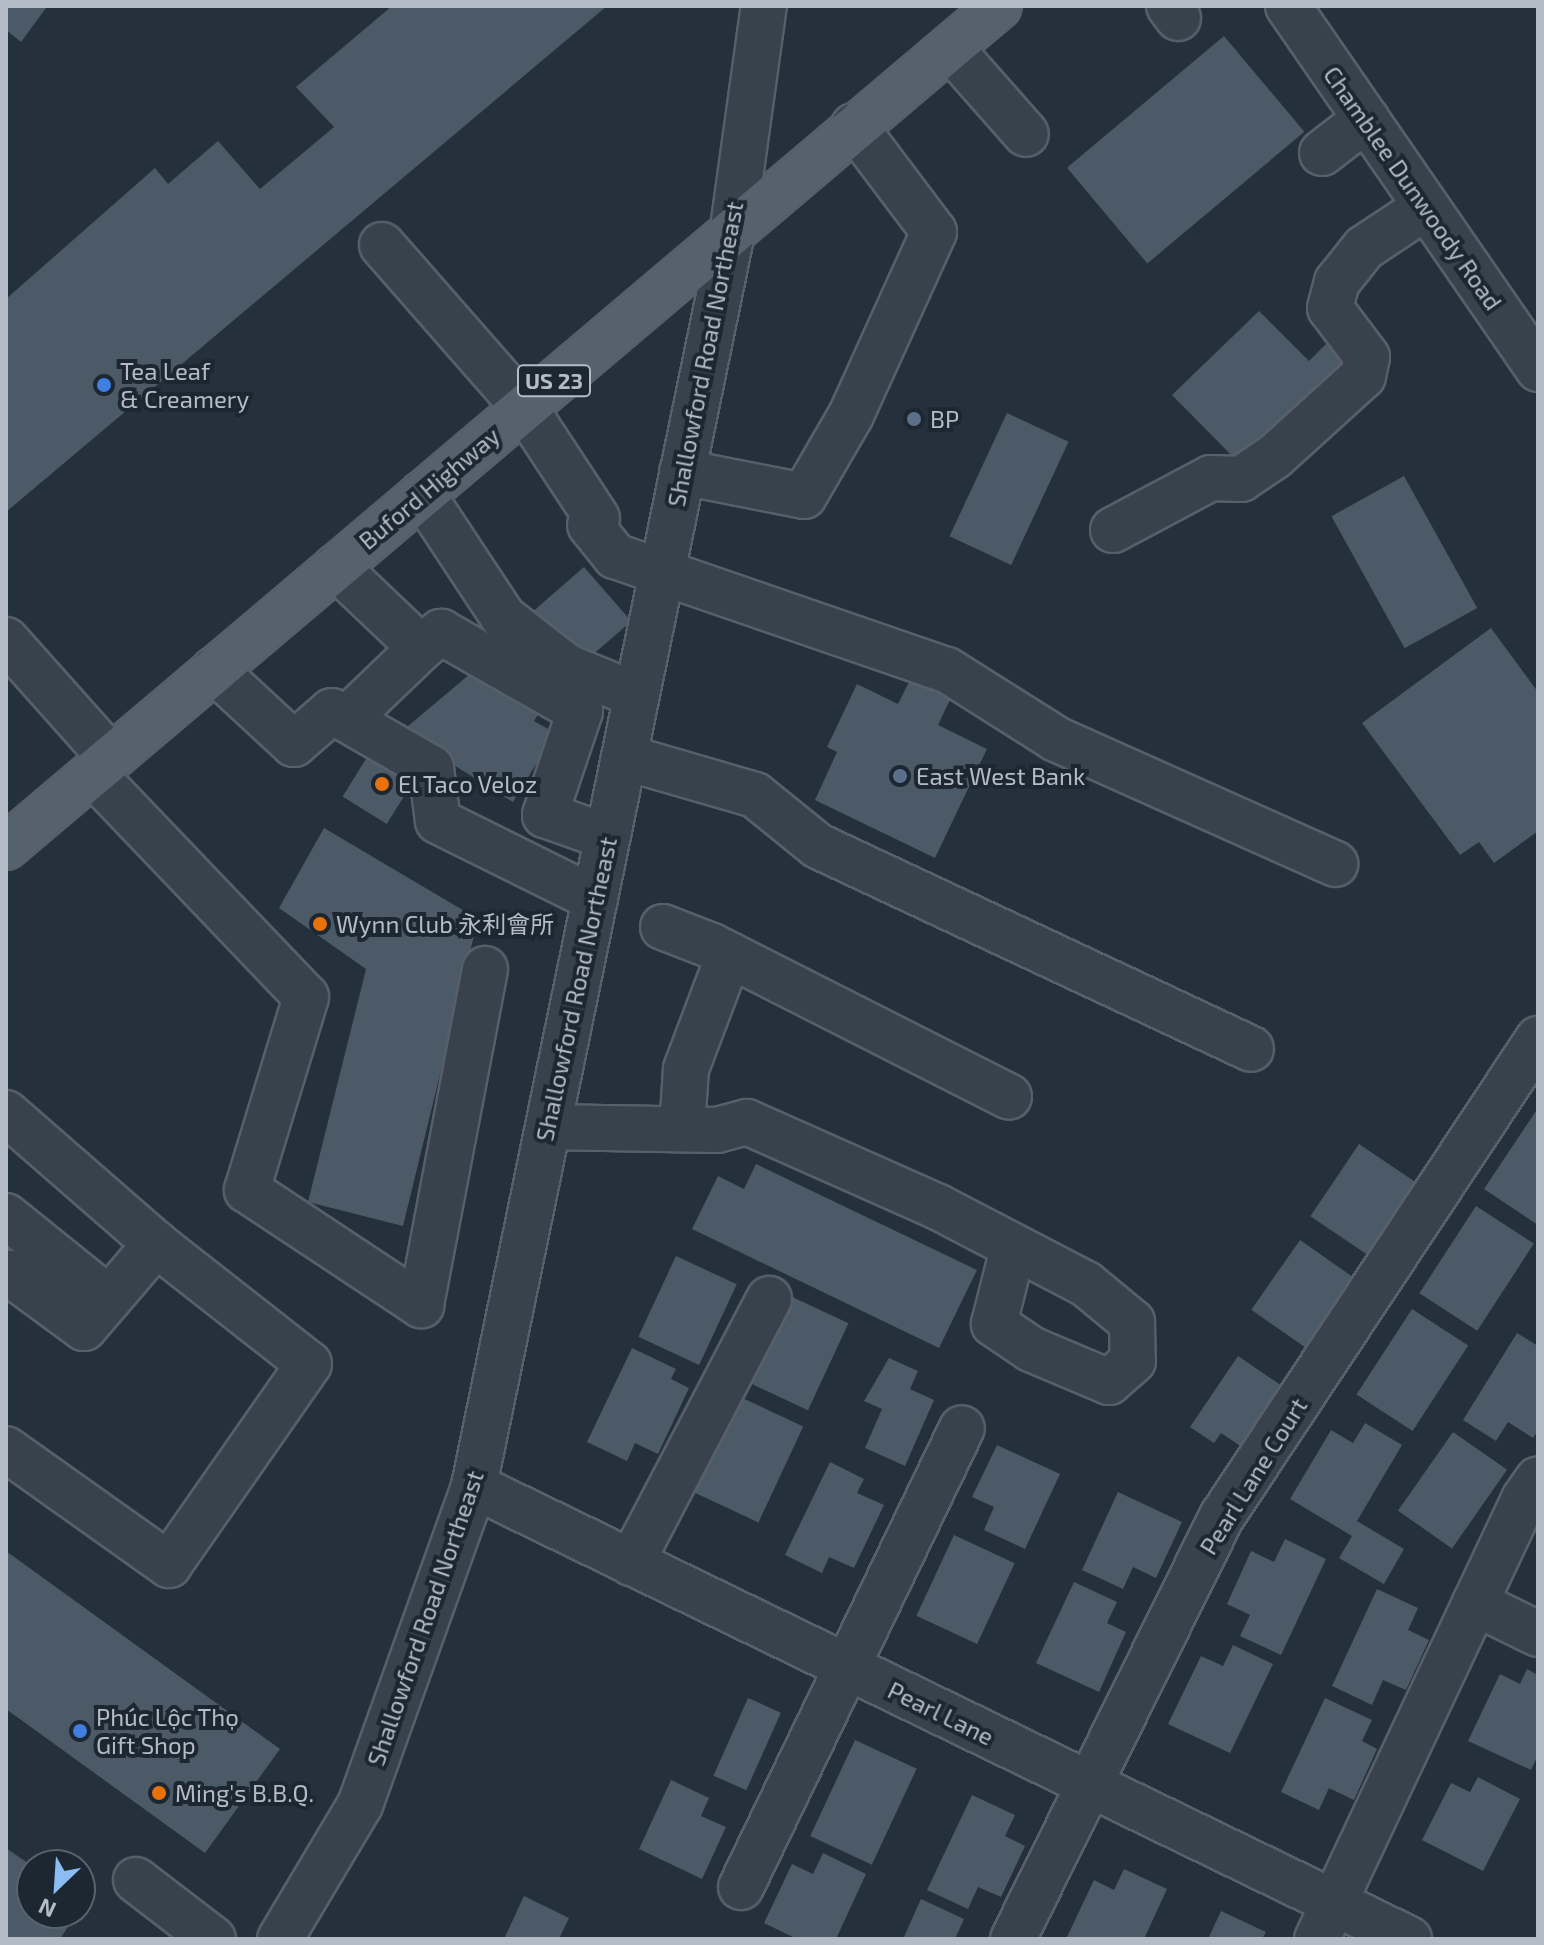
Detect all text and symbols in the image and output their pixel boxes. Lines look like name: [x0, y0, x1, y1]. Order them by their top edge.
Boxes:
street label: Chamblee Dunwoody Road: [1318, 60, 1508, 316]
street label: Shallowford Road Northeast: [661, 199, 749, 509]
place label: Tea Leaf & Creamery: [120, 357, 249, 413]
road number: US 23: [516, 363, 592, 399]
marker: Tea Leaf & Creamery: [95, 376, 113, 394]
place label: BP: [930, 405, 959, 433]
marker: BP: [905, 410, 923, 428]
street label: Buford Highway: [353, 421, 505, 555]
place label: East West Bank: [916, 762, 1085, 790]
marker: East West Bank: [891, 767, 909, 785]
place label: El Taco Veloz: [398, 770, 539, 798]
marker: El Taco Veloz: [373, 775, 391, 793]
street label: Shallowford Road Northeast: [530, 834, 622, 1144]
place label: Wynn Club 永利會所: [336, 910, 554, 938]
marker: Wynn Club 永利會所: [311, 915, 329, 933]
street label: Pearl Lane Court: [1193, 1392, 1313, 1560]
street label: Shallowford Road Northeast: [361, 1467, 489, 1769]
street label: Pearl Lane: [883, 1675, 999, 1751]
place label: Phúc Lộc Thọ Gift Shop: [96, 1703, 239, 1759]
marker: Phúc Lộc Thọ Gift Shop: [71, 1722, 89, 1740]
place label: Ming's B.B.Q.: [175, 1779, 314, 1807]
marker: Ming's B.B.Q.: [150, 1784, 168, 1802]
north arrow: [16, 1849, 96, 1929]
text: N: [34, 1894, 59, 1924]

